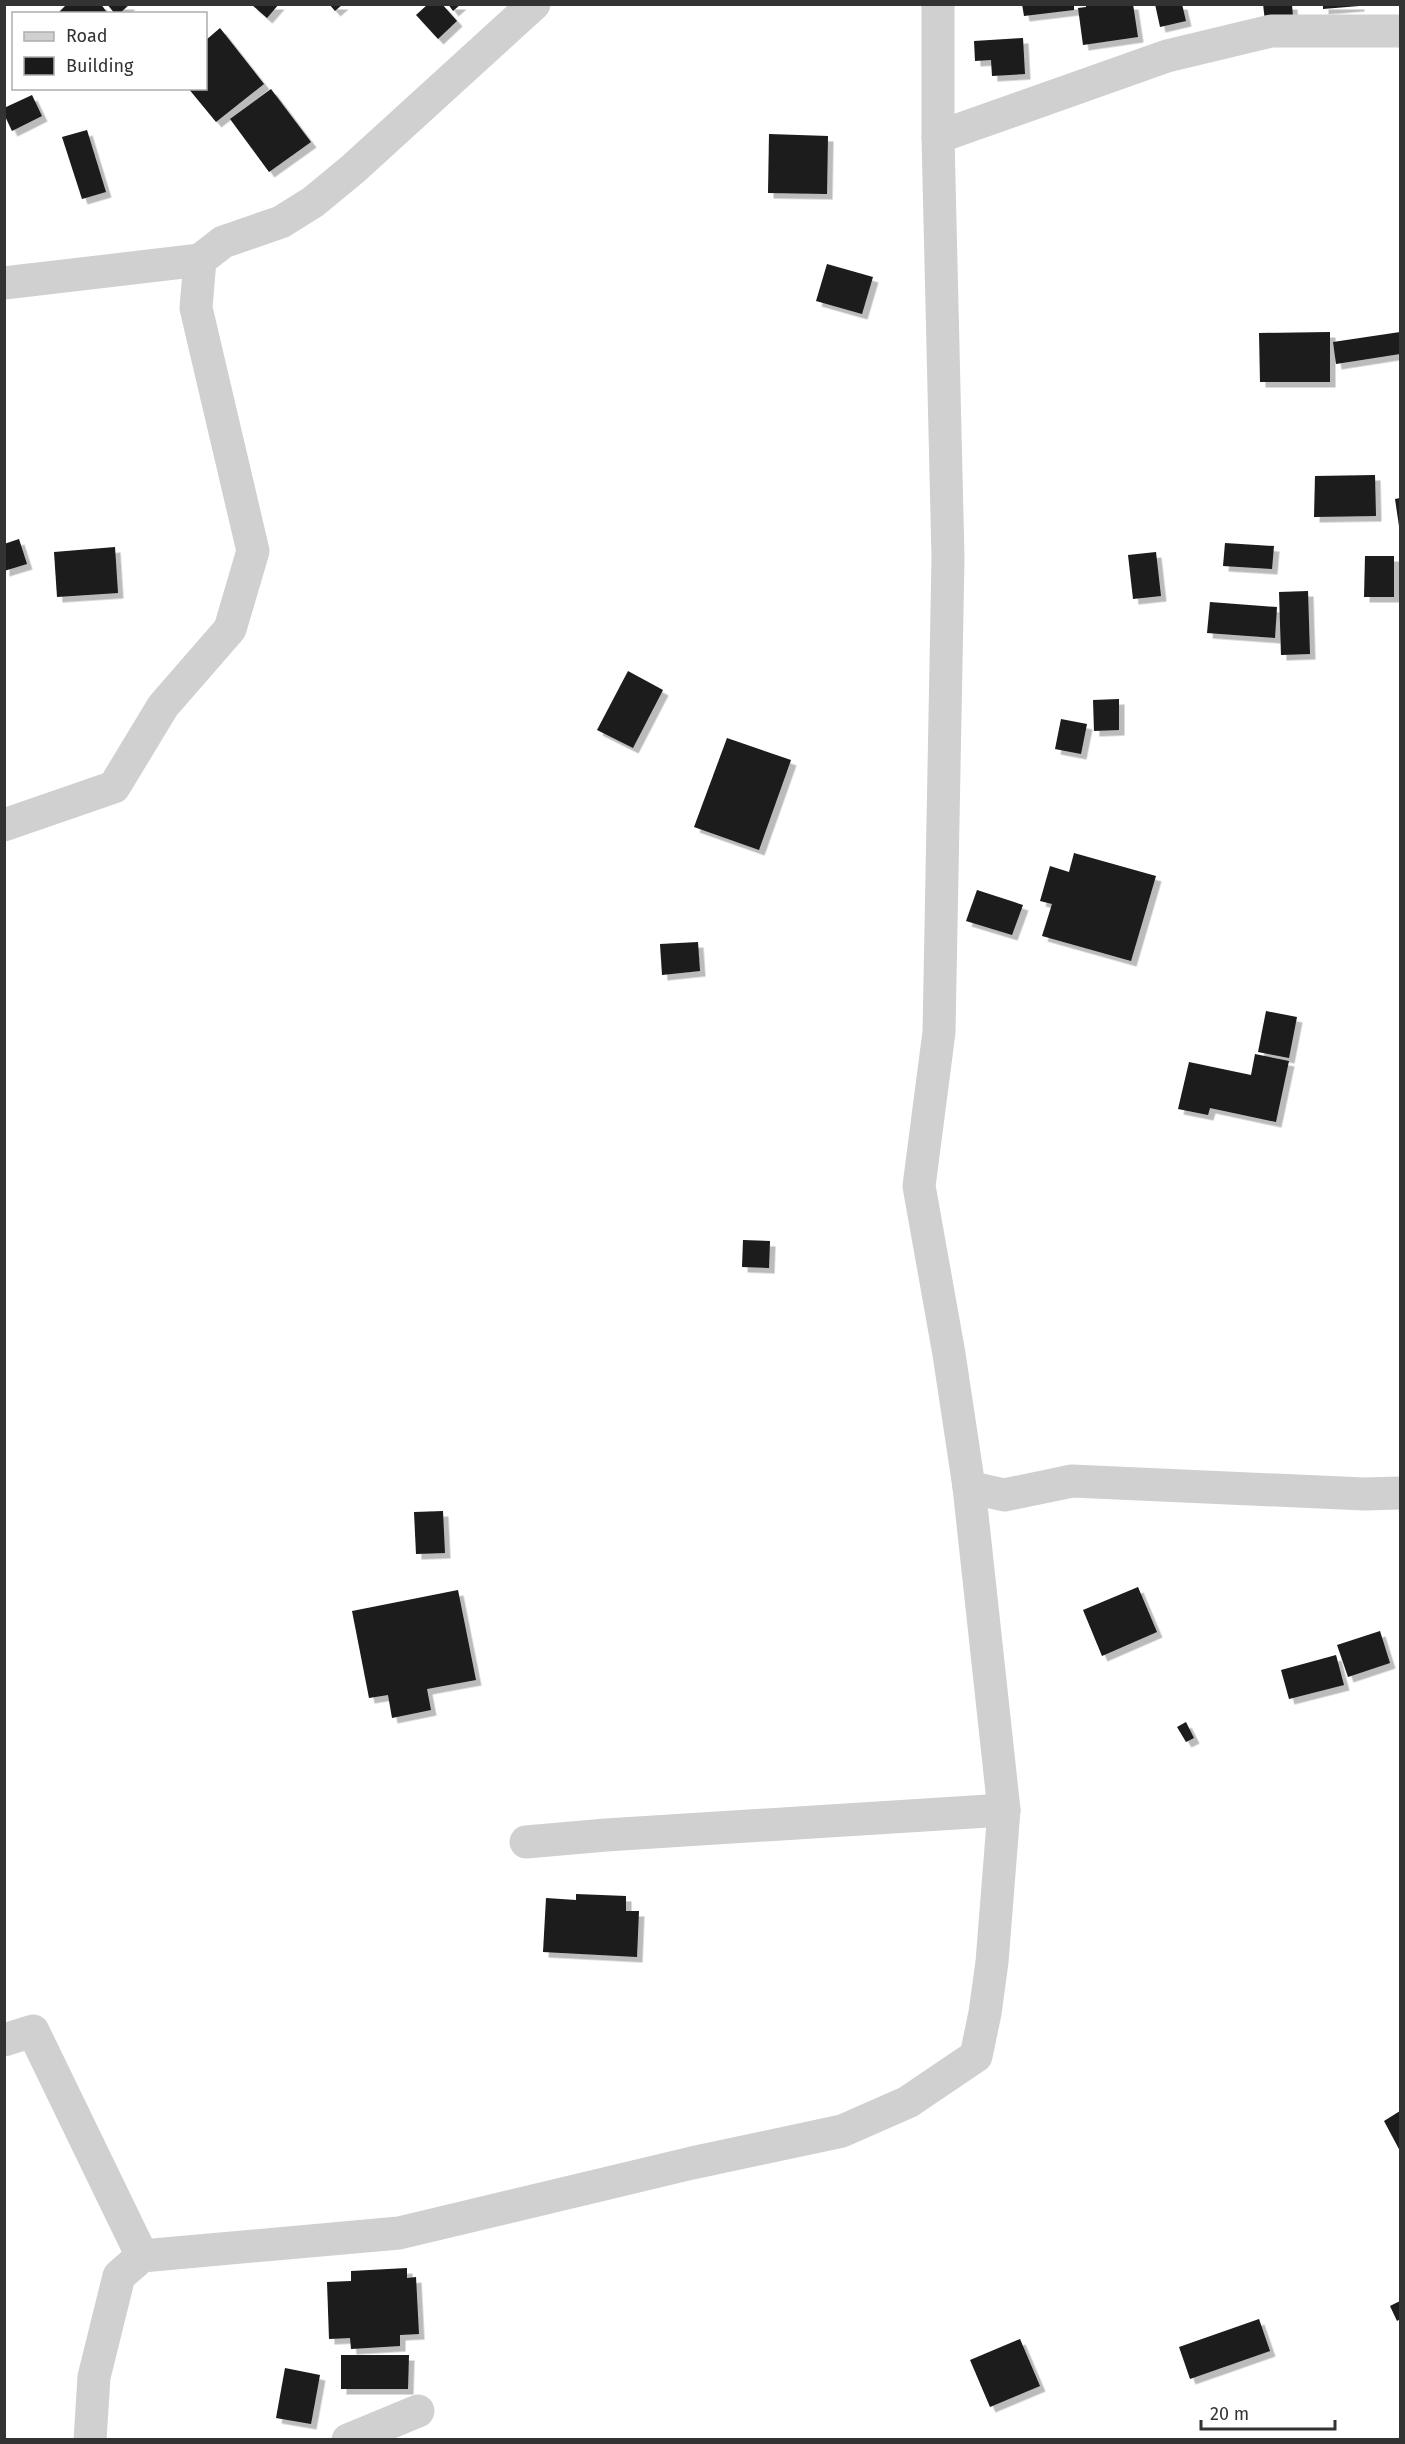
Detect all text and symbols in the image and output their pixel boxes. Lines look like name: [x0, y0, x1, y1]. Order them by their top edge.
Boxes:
legend: [12, 12, 207, 90]
text: Road: [66, 25, 108, 47]
text: Building: [66, 55, 134, 77]
scale bar: [1201, 2393, 1334, 2431]
text: 20 m: [1210, 2403, 1249, 2425]

